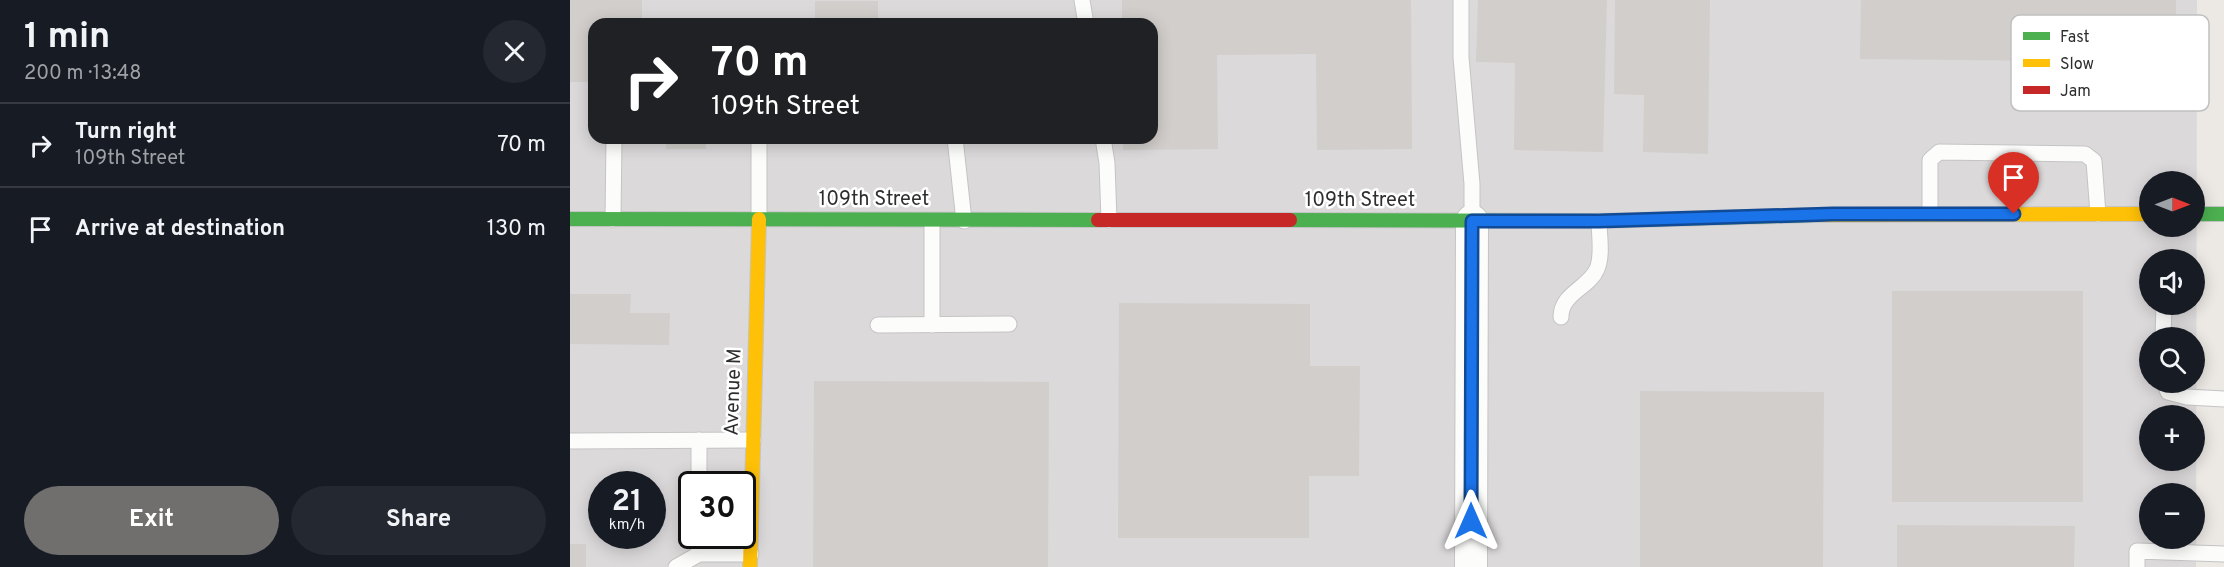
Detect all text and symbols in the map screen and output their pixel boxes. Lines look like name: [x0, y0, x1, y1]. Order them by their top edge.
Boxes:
text: 1 min: [24, 15, 110, 61]
legend: [2011, 15, 2209, 111]
button: close: [483, 20, 546, 83]
text: Fast: [2060, 28, 2090, 48]
text: 70 m: [711, 38, 809, 91]
icon: right: [612, 42, 690, 120]
text: Slow: [2060, 55, 2094, 75]
text: 200 m · 13:48: [24, 61, 141, 87]
text: Jam: [2060, 82, 2091, 102]
text: 109th Street: [711, 90, 860, 124]
text: Turn right: [75, 119, 177, 146]
icon: right: [24, 129, 57, 162]
text: 70 m: [497, 132, 546, 159]
text: 109th Street: [75, 146, 185, 172]
pin: [1988, 152, 2039, 214]
icon: arrive: [1997, 161, 2030, 194]
north arrow: [2139, 171, 2205, 237]
map controls: [2139, 171, 2205, 549]
street label: 109th Street: [819, 187, 929, 213]
street label: 109th Street: [1305, 188, 1415, 214]
icon: arrive: [24, 213, 57, 246]
text: Arrive at destination: [75, 216, 285, 243]
text: 130 m: [487, 216, 546, 243]
button: sound: [2139, 249, 2205, 315]
button: search: [2139, 327, 2205, 393]
street label: Avenue M: [719, 348, 749, 436]
button: +: [2139, 405, 2205, 471]
speed limit sign: 30: [678, 471, 756, 549]
button: −: [2139, 483, 2205, 549]
text: 21: [612, 484, 642, 521]
button: Exit: [24, 486, 279, 555]
button: Share: [291, 486, 546, 555]
position arrow: [1439, 489, 1503, 553]
text: km/h: [609, 516, 645, 535]

